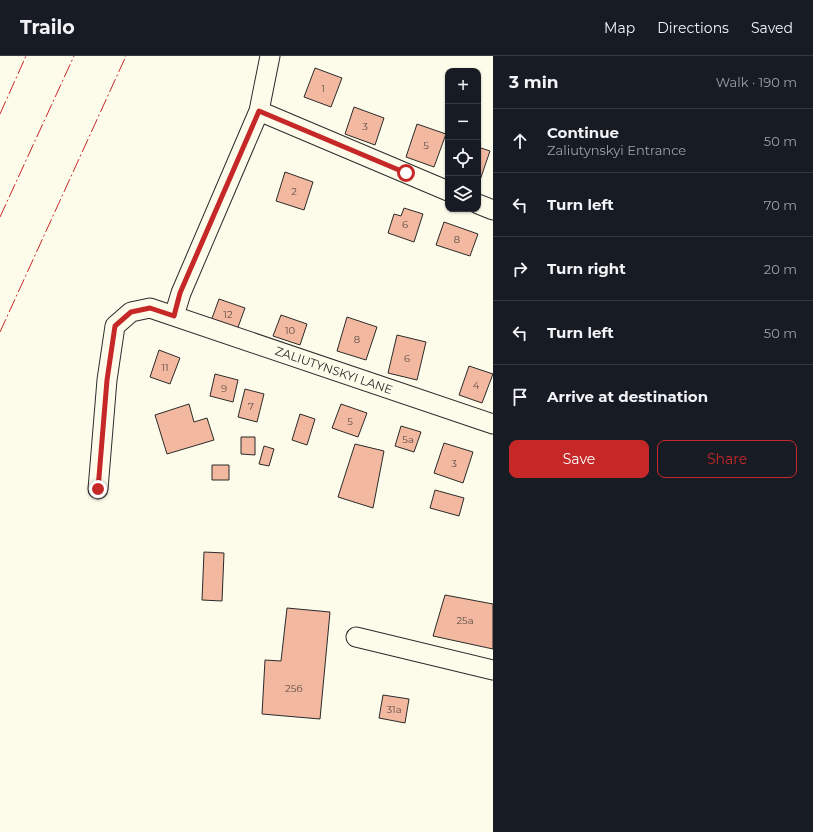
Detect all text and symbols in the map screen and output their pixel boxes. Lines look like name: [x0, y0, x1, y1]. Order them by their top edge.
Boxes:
text: Trailo: [20, 16, 75, 39]
text: Map: [604, 19, 635, 37]
text: Directions: [657, 19, 729, 37]
text: Saved: [751, 19, 793, 37]
map controls: [445, 68, 481, 212]
button: +: [445, 68, 481, 104]
text: 3 min: [509, 72, 559, 92]
text: Walk · 190 m: [716, 74, 797, 90]
house number: 1: [321, 82, 325, 95]
button: −: [445, 104, 481, 140]
house number: 3: [362, 120, 368, 133]
text: Continue: [547, 123, 619, 142]
icon: ahead: [509, 130, 531, 152]
text: 50 m: [764, 133, 797, 149]
house number: 5: [423, 139, 429, 152]
button: locate: [445, 140, 481, 176]
text: Zaliutynskyi Entrance: [547, 142, 686, 158]
route start: [397, 164, 415, 182]
button: layers: [445, 176, 481, 212]
house number: 2: [291, 185, 297, 198]
icon: left: [509, 194, 531, 216]
text: Turn left: [547, 195, 614, 214]
text: 70 m: [764, 197, 797, 213]
house number: 6: [402, 218, 408, 231]
house number: 8: [454, 233, 460, 246]
icon: right: [509, 258, 531, 280]
text: Turn right: [547, 259, 626, 278]
text: 20 m: [764, 261, 797, 277]
house number: 12: [223, 308, 233, 321]
icon: left: [509, 322, 531, 344]
text: Turn left: [547, 323, 614, 342]
house number: 10: [285, 324, 295, 337]
text: 50 m: [764, 325, 797, 341]
house number: 8: [354, 333, 360, 346]
street label: ZALIUTYNSKYI LANE: [273, 343, 395, 397]
house number: 6: [404, 352, 410, 365]
house number: 11: [161, 361, 169, 374]
house number: 4: [473, 379, 480, 392]
house number: 9: [221, 382, 227, 395]
icon: arrive: [509, 386, 531, 408]
text: Arrive at destination: [547, 387, 708, 406]
house number: 7: [248, 400, 254, 413]
house number: 5: [347, 415, 353, 428]
house number: 5а: [402, 433, 414, 446]
button: Save: [509, 440, 649, 478]
button: Share: [657, 440, 797, 478]
house number: 3: [451, 457, 457, 470]
route end: [89, 480, 107, 498]
house number: 25а: [456, 614, 474, 627]
house number: 25б: [285, 682, 303, 695]
house number: 31а: [386, 703, 402, 716]

